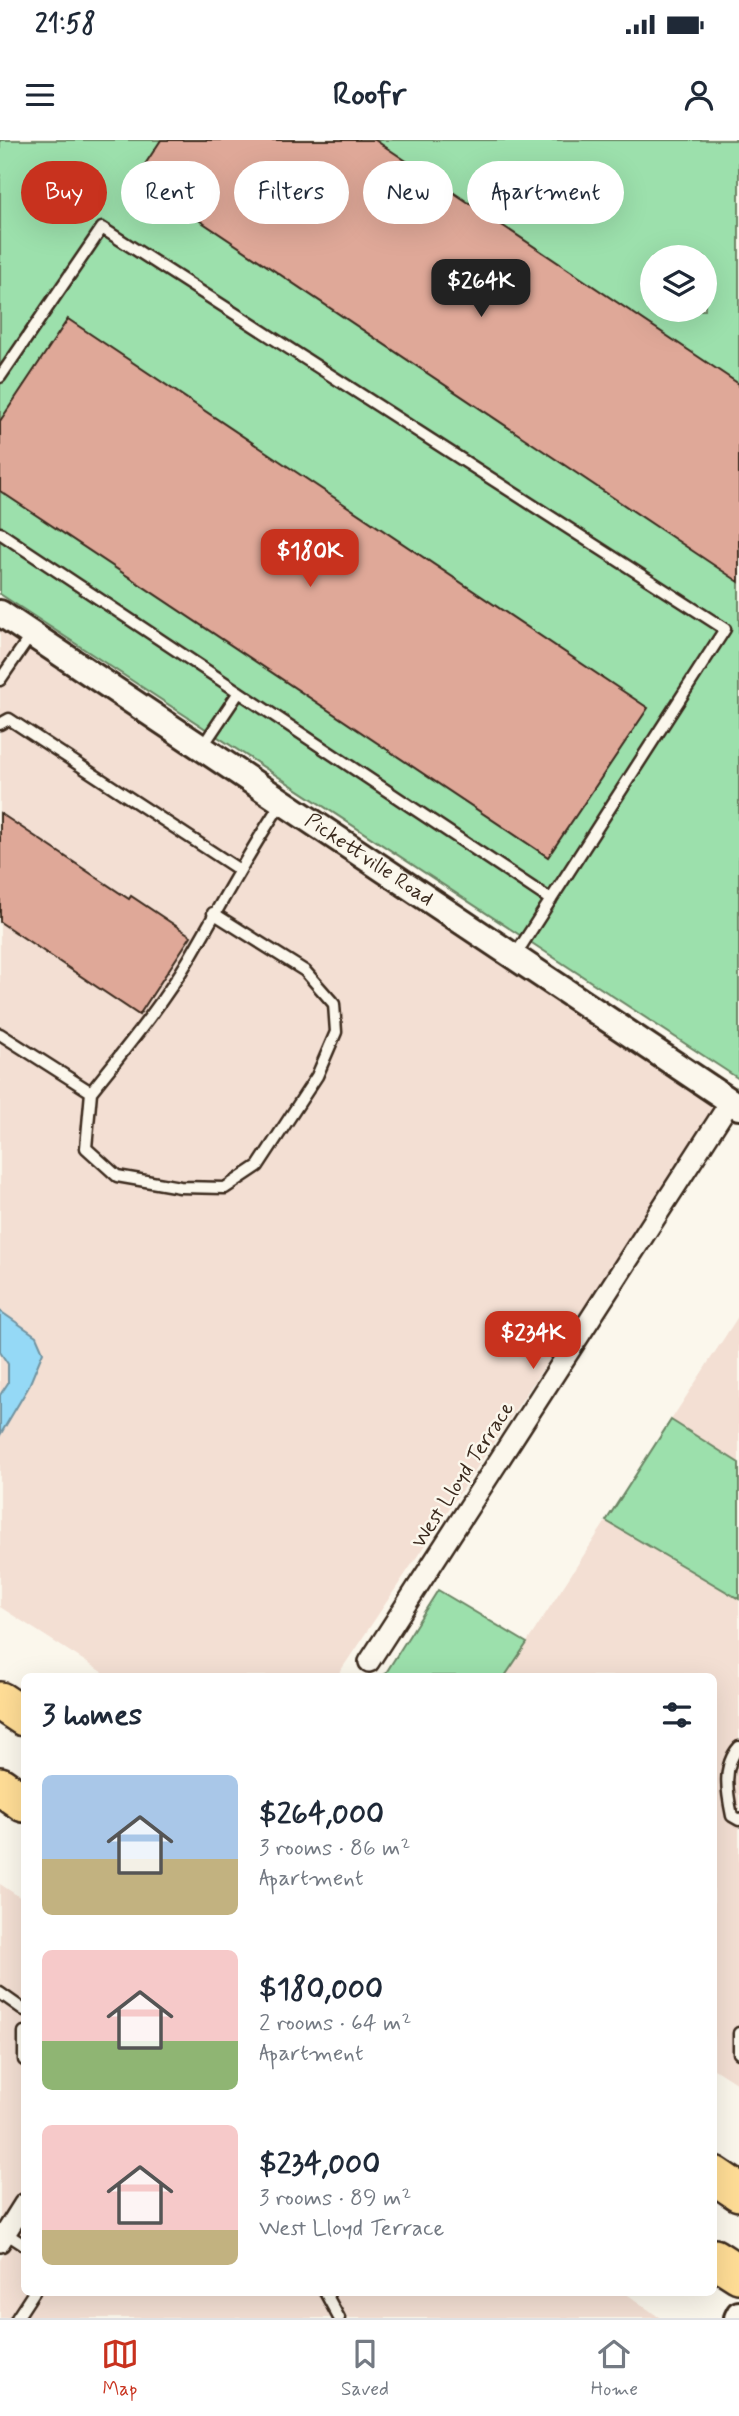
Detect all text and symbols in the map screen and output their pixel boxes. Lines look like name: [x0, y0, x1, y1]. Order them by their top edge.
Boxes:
text: 21:58: [35, 8, 96, 42]
text: Roofr: [333, 74, 406, 116]
icon: menu: [21, 76, 59, 114]
icon: person: [680, 76, 718, 114]
chip: Buy: [21, 161, 107, 224]
chip: Rent: [121, 161, 220, 224]
chip: Filters: [234, 161, 349, 224]
chip: New: [363, 161, 453, 224]
chip: Apartment: [467, 161, 624, 224]
map controls: [640, 245, 717, 322]
button: layers: [640, 245, 717, 322]
pin: $264K: [432, 260, 530, 319]
text: $264K: [447, 267, 515, 297]
pin: $180K: [261, 530, 359, 589]
text: $180K: [277, 537, 343, 567]
street label: Pickettville Road: [299, 807, 439, 913]
pin: $234K: [484, 1312, 582, 1371]
text: $234K: [501, 1319, 565, 1349]
street label: West Lloyd Terrace: [405, 1396, 521, 1554]
text: 3 homes: [42, 1696, 142, 1735]
icon: filters: [658, 1696, 696, 1734]
text: $264,000: [259, 1795, 384, 1834]
icon: home: [98, 1803, 182, 1887]
text: 3 rooms · 86 m²: [259, 1834, 410, 1864]
text: Apartment: [259, 1864, 364, 1894]
text: $180,000: [259, 1970, 383, 2009]
icon: home: [98, 1978, 182, 2062]
text: 2 rooms · 64 m²: [259, 2009, 411, 2039]
text: Apartment: [259, 2039, 364, 2069]
text: $234,000: [259, 2145, 380, 2184]
icon: home: [98, 2153, 182, 2237]
text: 3 rooms · 89 m²: [259, 2184, 411, 2214]
text: West Lloyd Terrace: [259, 2214, 444, 2244]
tab: Map: [101, 2335, 139, 2402]
tab: Saved: [341, 2335, 389, 2402]
tab: Home: [591, 2335, 638, 2402]

